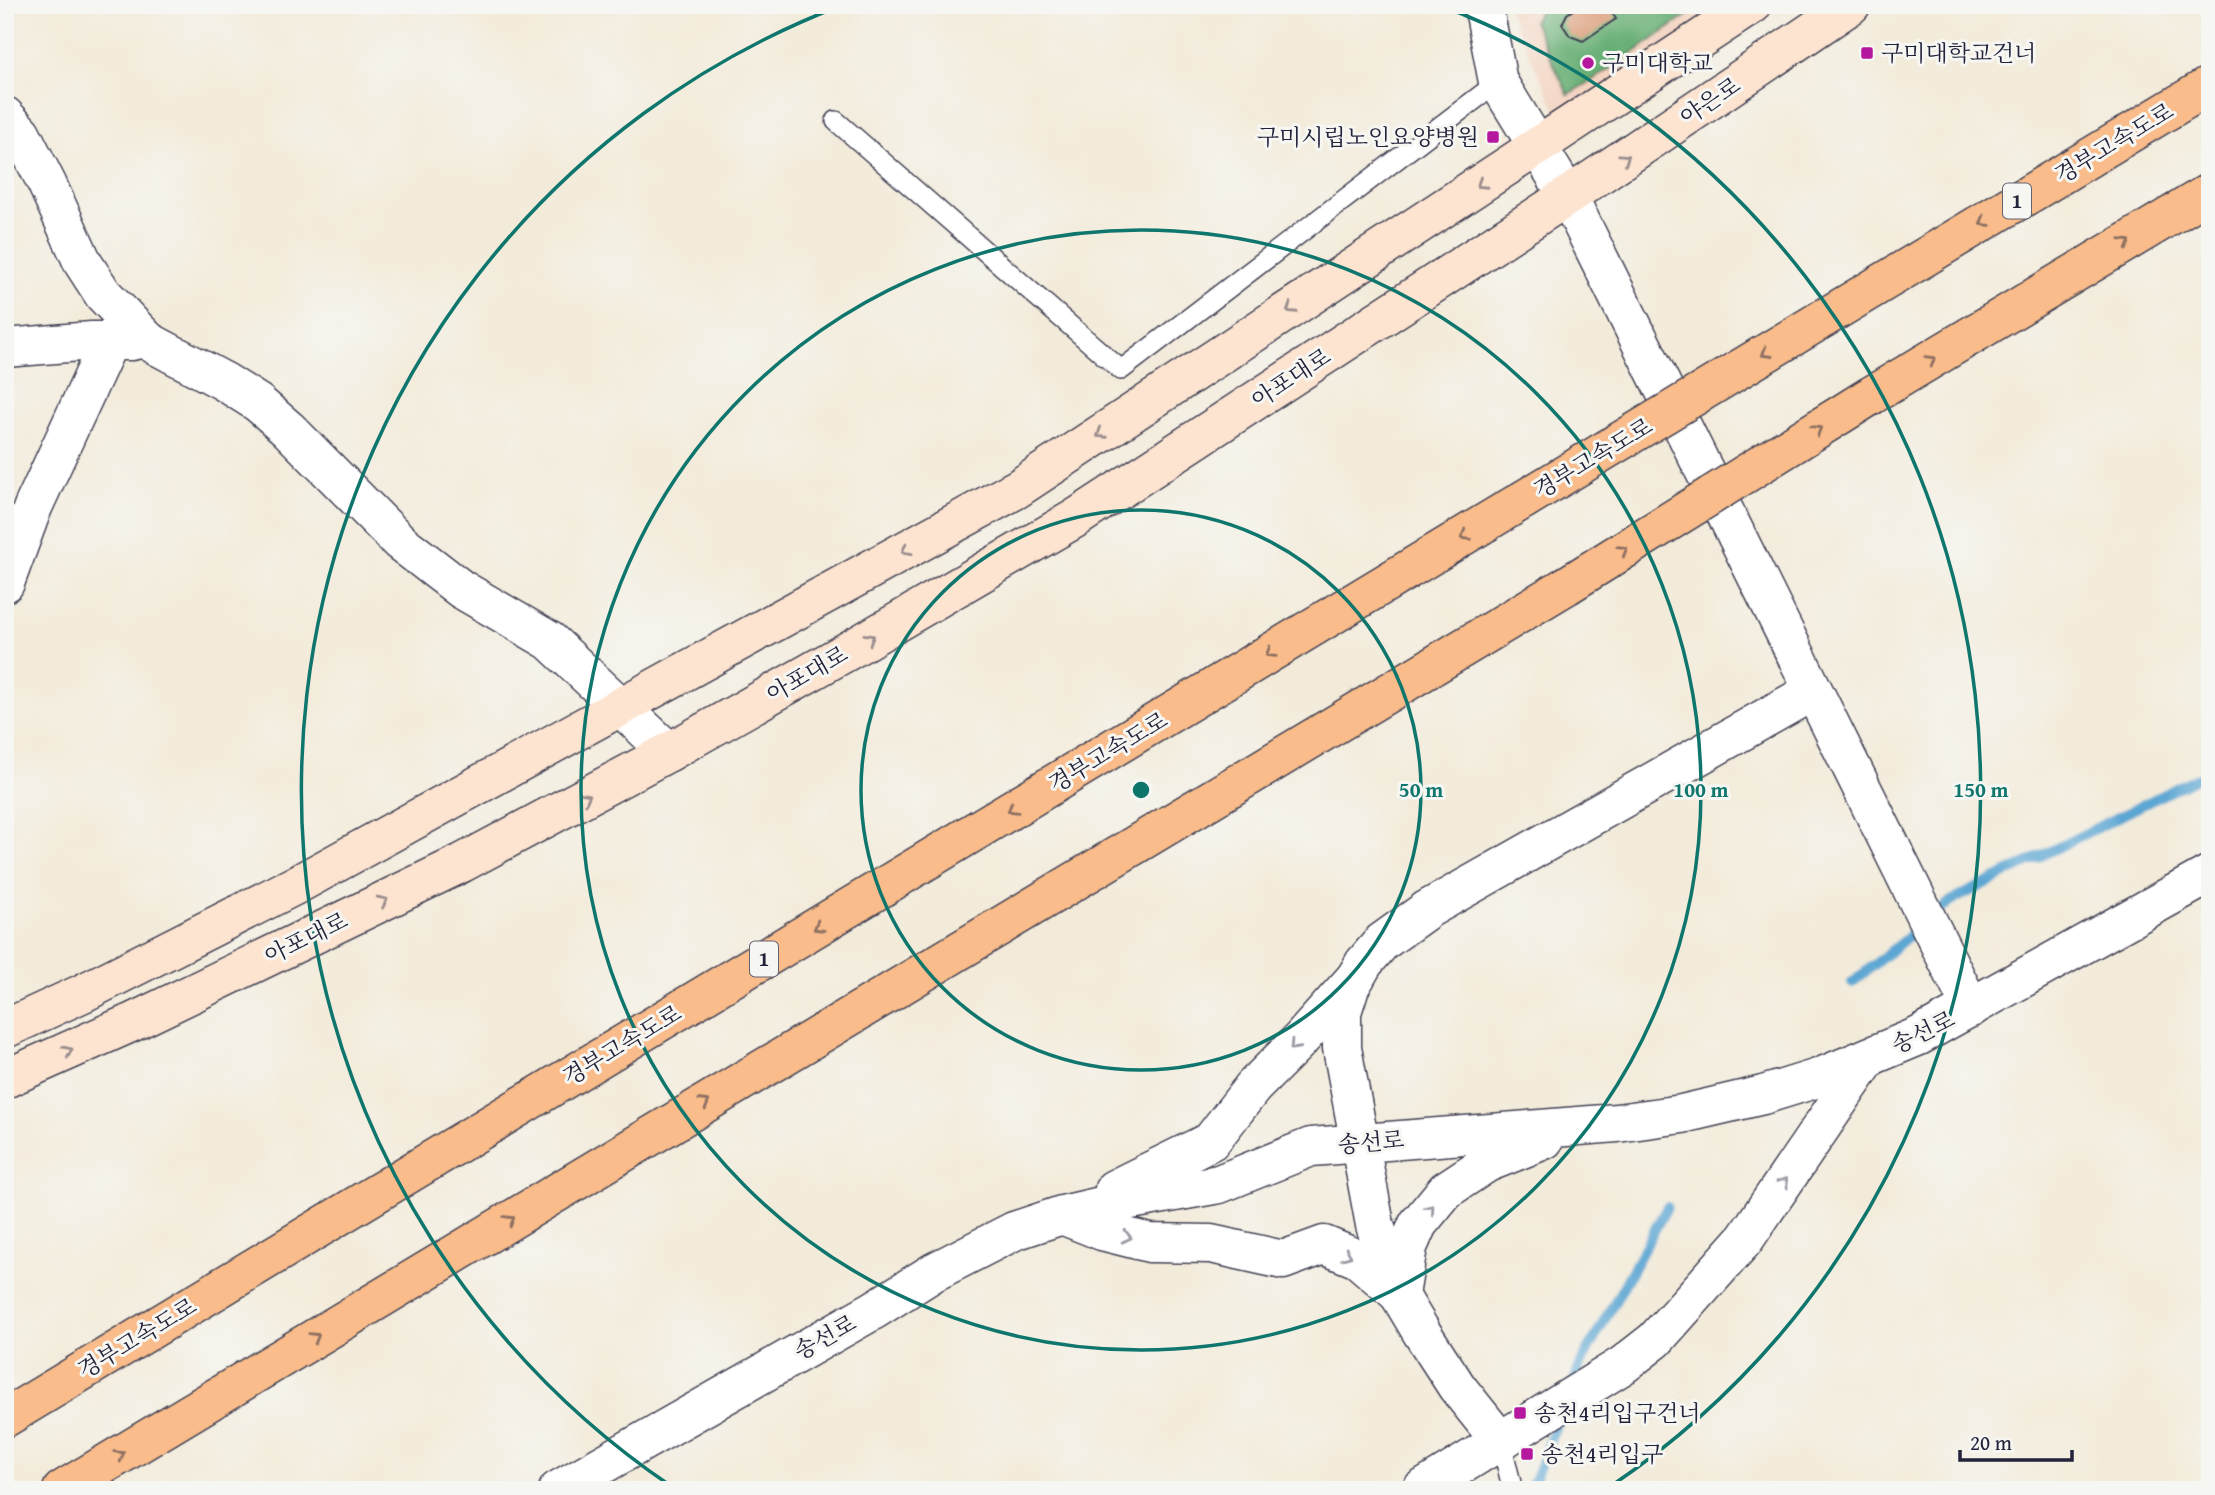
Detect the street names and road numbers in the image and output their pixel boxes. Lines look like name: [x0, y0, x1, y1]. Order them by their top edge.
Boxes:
street label: 야은로: [1673, 68, 1747, 133]
street label: 경부고속도로: [2048, 94, 2179, 191]
road number: 1: [2003, 184, 2031, 218]
street label: 아포대로: [1244, 340, 1337, 416]
street label: 경부고속도로: [1527, 409, 1658, 506]
street label: 아포대로: [760, 637, 853, 710]
street label: 경부고속도로: [1042, 703, 1173, 800]
street label: 아포대로: [259, 903, 353, 972]
road number: 1: [750, 942, 778, 976]
street label: 경부고속도로: [556, 996, 687, 1093]
street label: 송선로: [1886, 1002, 1960, 1061]
street label: 송선로: [1336, 1122, 1406, 1161]
street label: 경부고속도로: [71, 1289, 202, 1386]
street label: 송선로: [788, 1306, 862, 1367]

